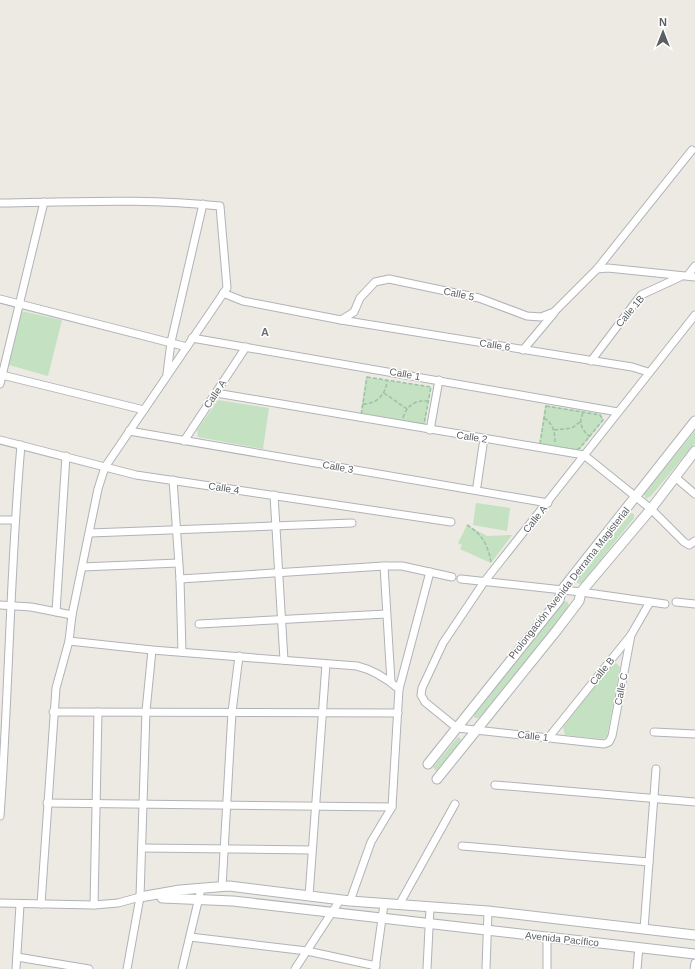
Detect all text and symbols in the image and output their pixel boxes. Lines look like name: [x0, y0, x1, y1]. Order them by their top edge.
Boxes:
north arrow: [643, 12, 683, 52]
text: N: [659, 16, 667, 28]
street label: Calle 5: [443, 285, 476, 303]
street label: Calle 1B: [614, 293, 647, 329]
district label: A: [261, 326, 269, 338]
street label: Calle 6: [479, 337, 512, 353]
street label: Calle 1: [389, 366, 422, 382]
street label: Calle A: [202, 378, 229, 410]
street label: Calle 2: [456, 429, 489, 445]
street label: Calle 3: [322, 459, 355, 475]
street label: Calle 4: [208, 480, 241, 496]
street label: Calle A: [521, 503, 549, 535]
street label: Prolongación Avenida Derrama Magisterial: [506, 505, 632, 661]
street label: Calle B: [588, 655, 617, 687]
street label: Calle C: [612, 672, 630, 706]
street label: Calle 1: [517, 729, 549, 743]
street label: Avenida Pacífico: [524, 930, 600, 948]

